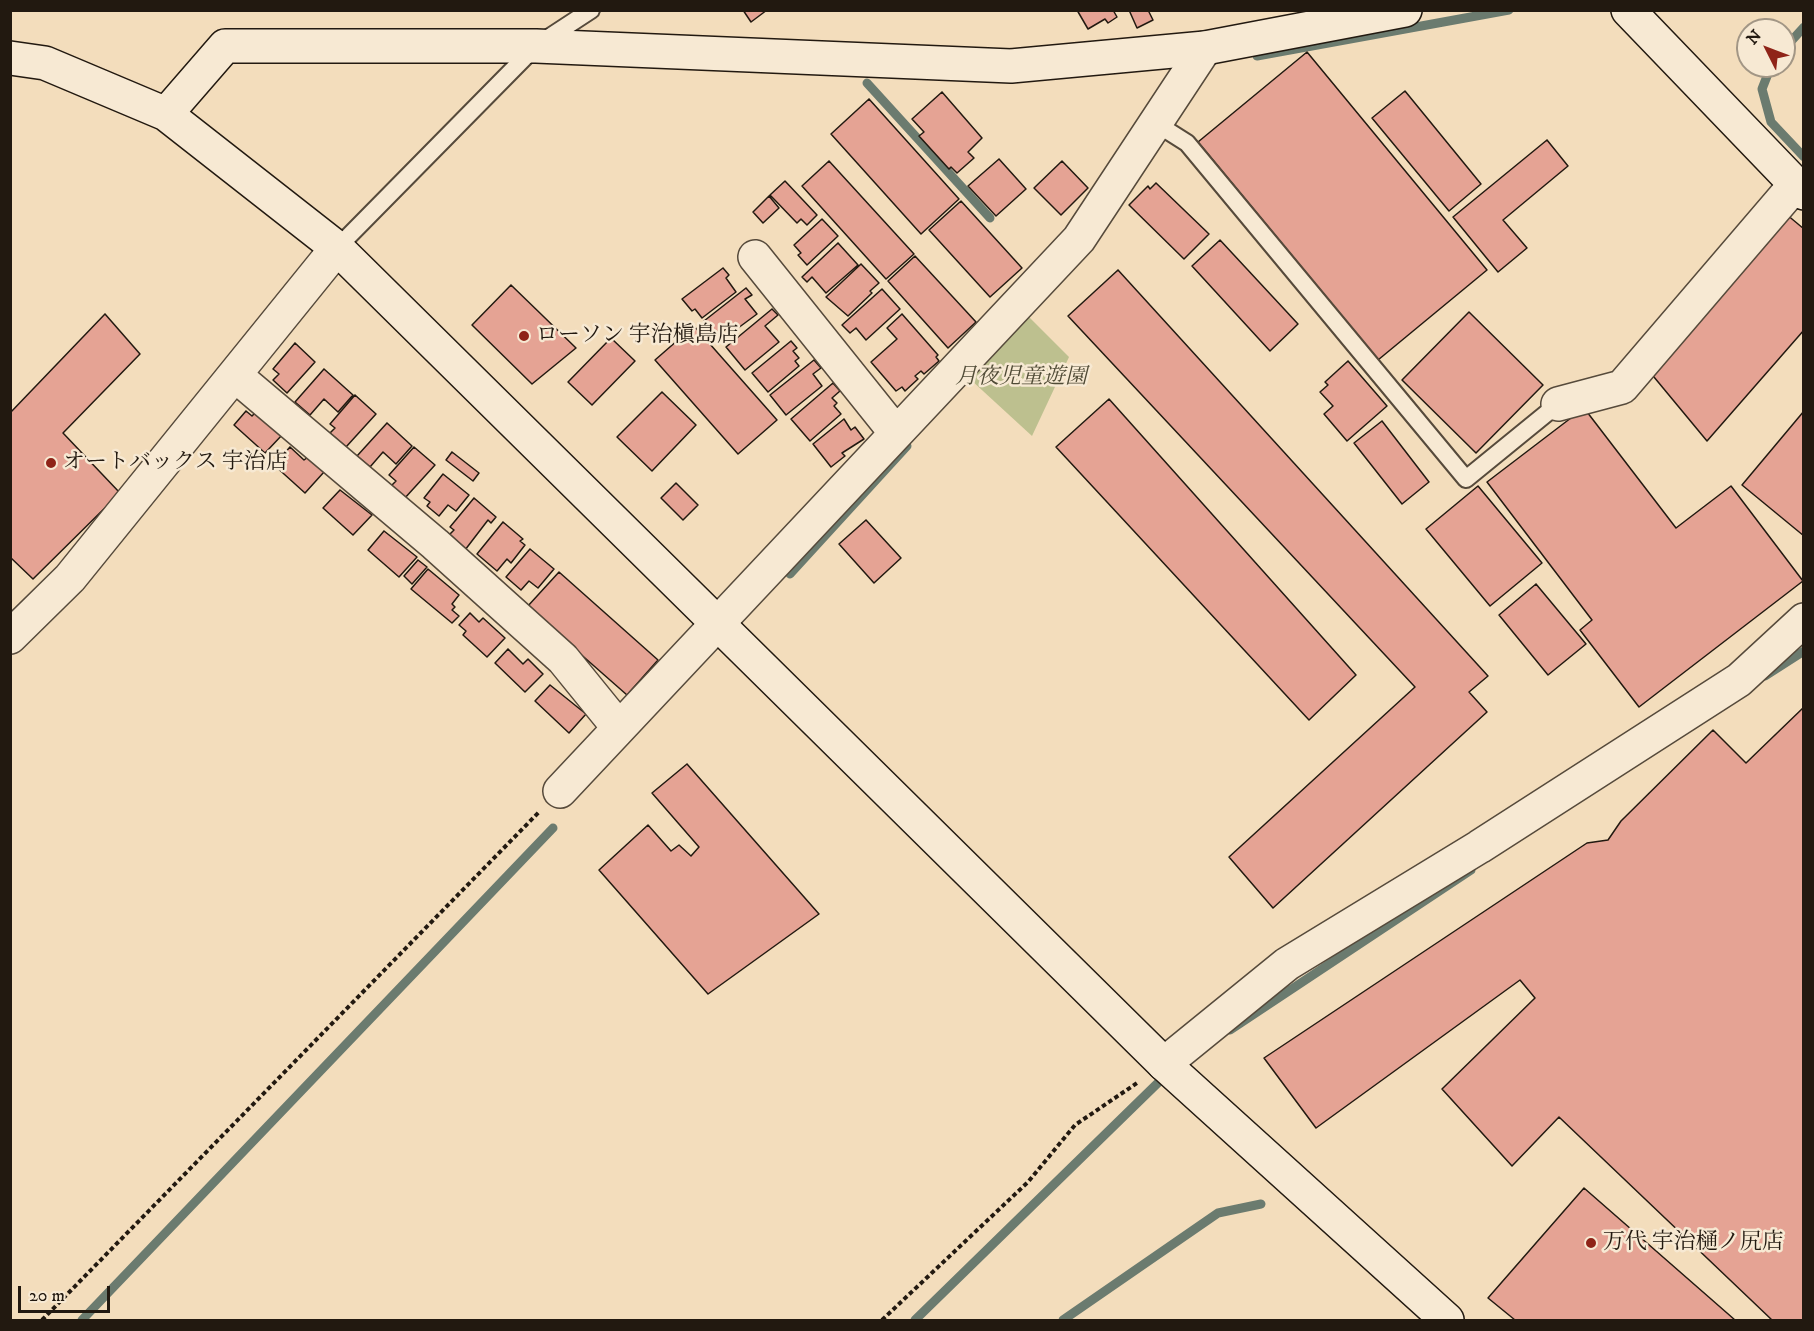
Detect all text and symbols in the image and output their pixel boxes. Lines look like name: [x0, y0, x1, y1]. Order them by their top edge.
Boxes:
north arrow: [1736, 18, 1796, 78]
text: N: [1742, 26, 1766, 49]
place label: ローソン 宇治槇島店: [536, 323, 739, 349]
marker: ローソン 宇治槇島店: [517, 329, 531, 343]
park label: 月夜児童遊園: [955, 365, 1087, 391]
place label: オートバックス 宇治店: [63, 450, 288, 476]
marker: オートバックス 宇治店: [44, 456, 58, 470]
place label: 万代 宇治樋ノ尻店: [1603, 1230, 1784, 1256]
marker: 万代 宇治樋ノ尻店: [1584, 1236, 1598, 1250]
scale bar: [21, 1274, 112, 1312]
text: 20 m: [29, 1285, 65, 1307]

